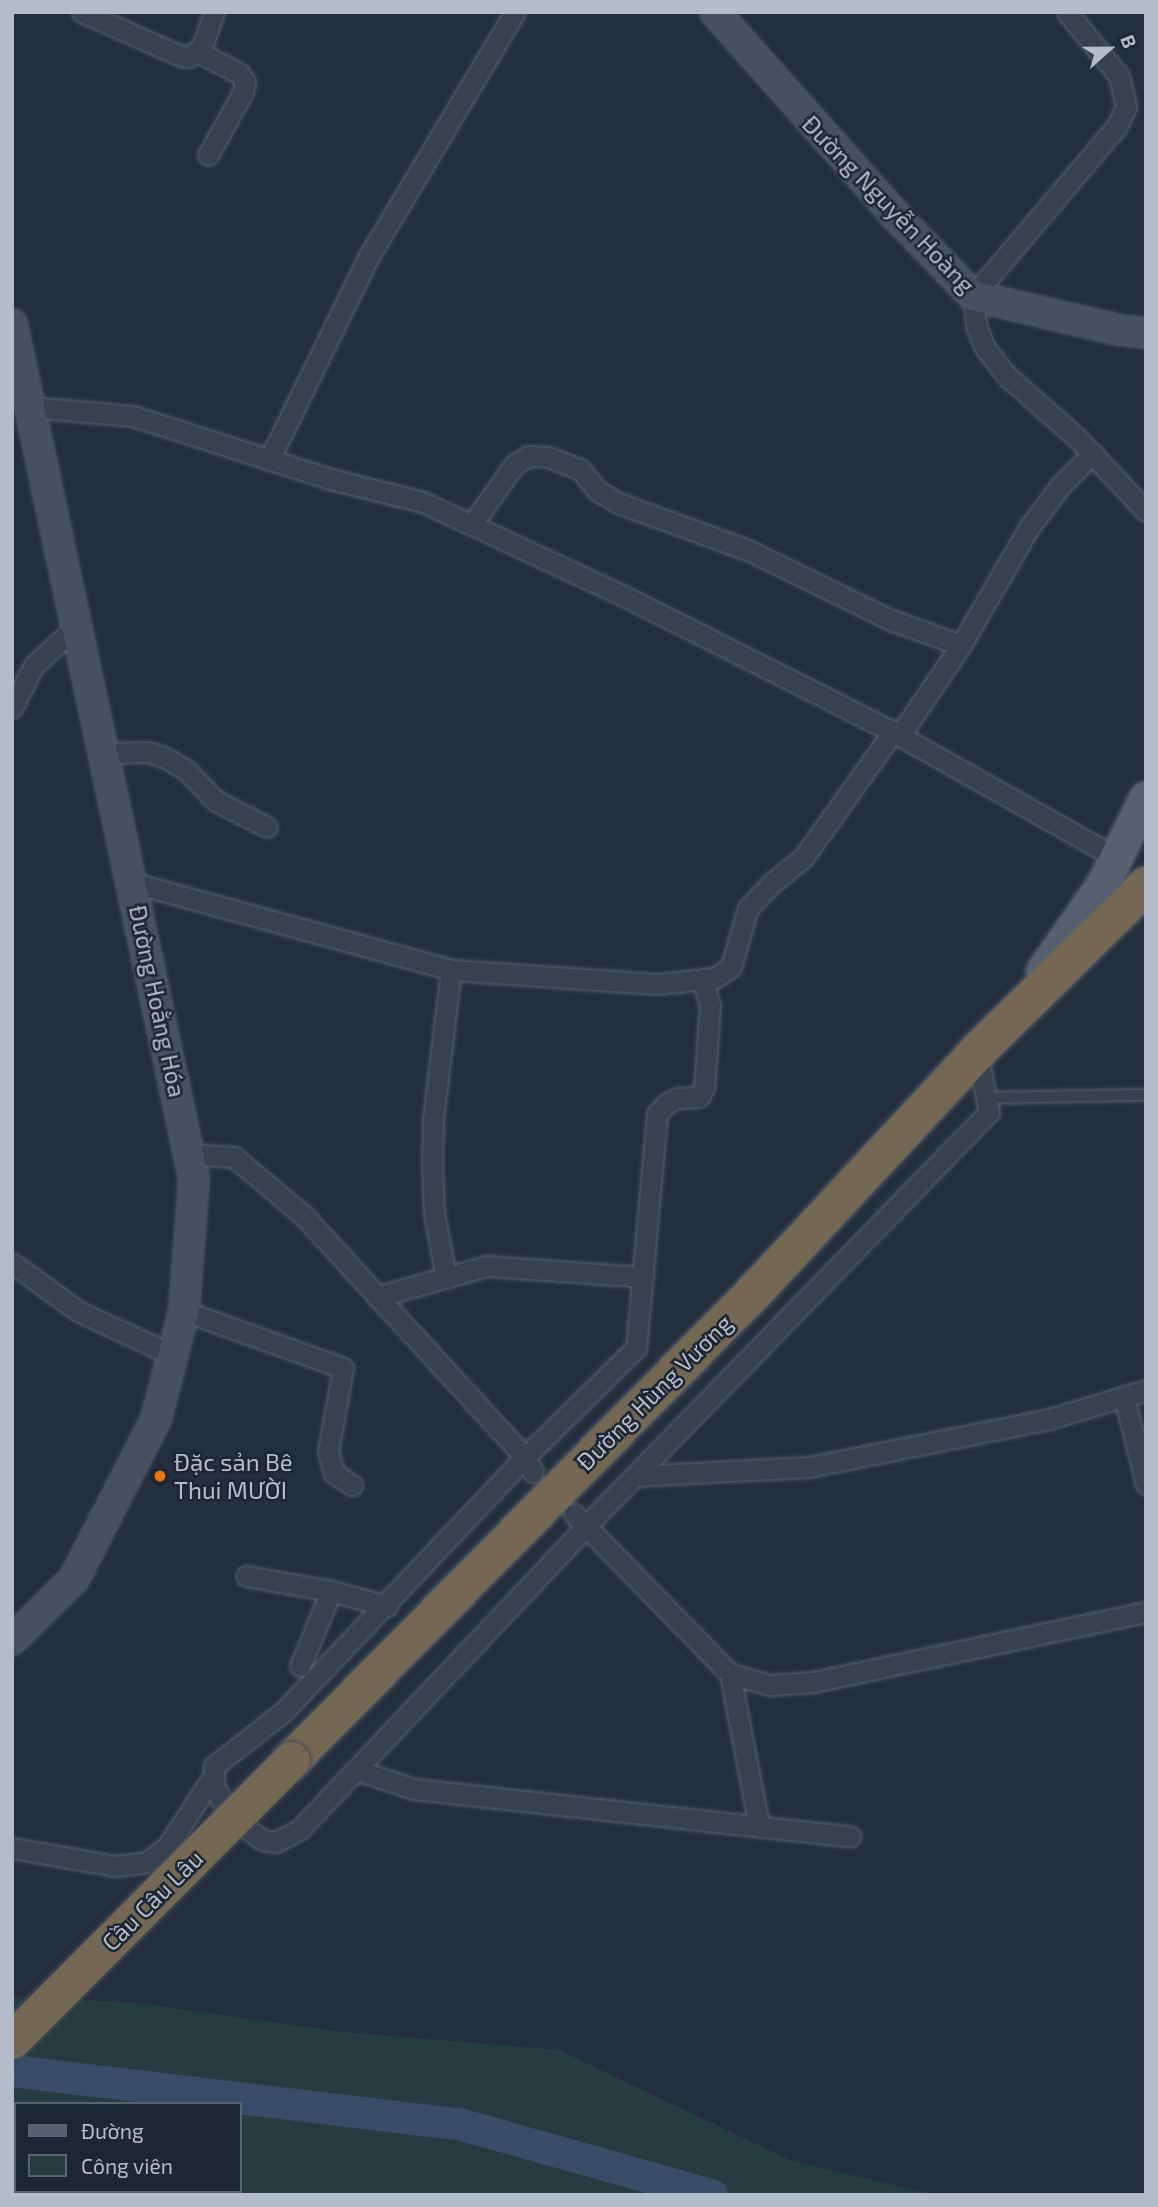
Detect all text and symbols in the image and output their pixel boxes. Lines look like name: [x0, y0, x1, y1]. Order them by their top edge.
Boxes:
north arrow: [1074, 14, 1144, 84]
text: B: [1116, 31, 1142, 51]
street label: Đường Nguyễn Hoàng: [797, 109, 981, 299]
street label: Đường Hoằng Hóa: [124, 902, 192, 1100]
street label: Đường Hùng Vương: [570, 1308, 738, 1476]
place label: Đặc sản Bê Thui MƯỜI: [174, 1448, 293, 1504]
marker: Đặc sản Bê Thui MƯỜI: [152, 1468, 168, 1484]
street label: Cầu Câu Lâu: [96, 1844, 208, 1956]
legend: [14, 2102, 242, 2193]
text: Đường: [81, 2118, 144, 2143]
text: Công viên: [81, 2153, 173, 2178]

